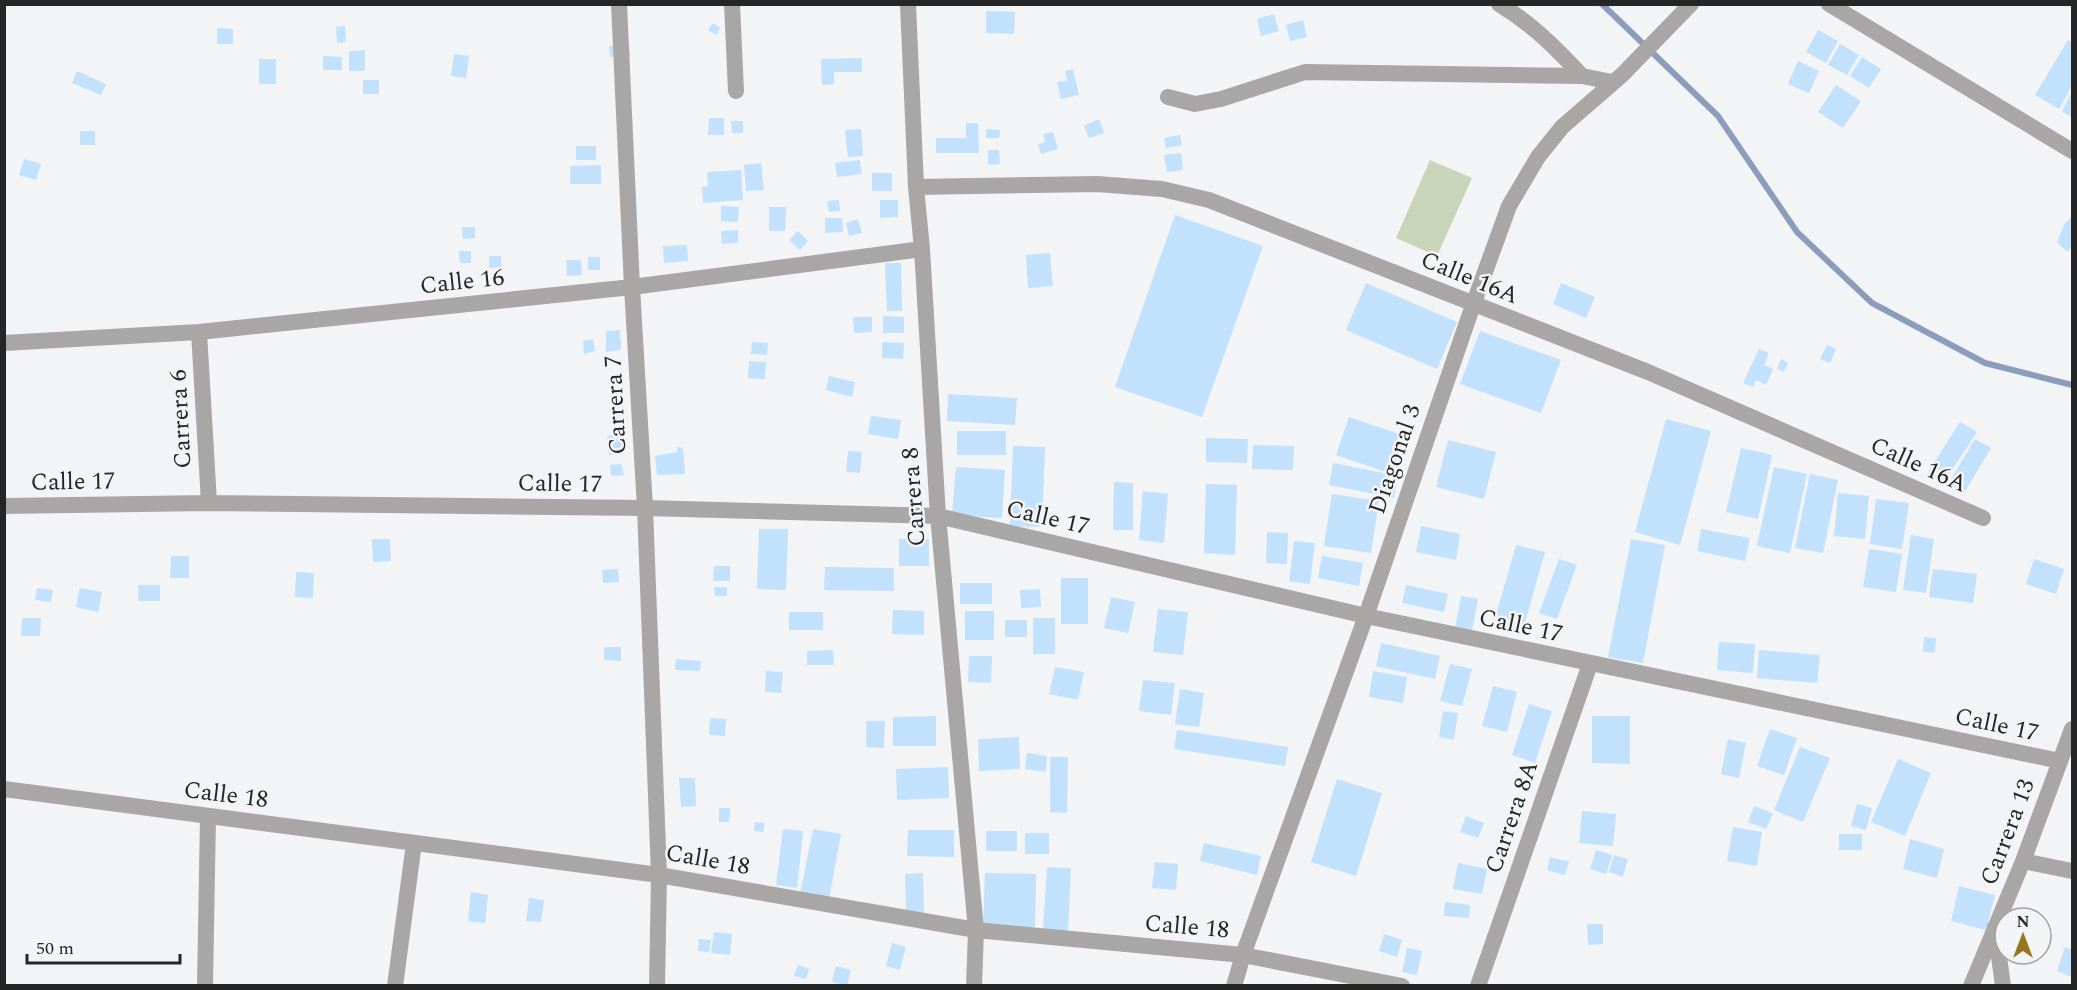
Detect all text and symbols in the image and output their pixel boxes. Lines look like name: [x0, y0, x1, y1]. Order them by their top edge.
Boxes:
street label: Calle 16A: [1415, 242, 1524, 314]
street label: Calle 16: [418, 260, 506, 304]
street label: Carrera 7: [595, 354, 637, 455]
street label: Carrera 6: [160, 368, 202, 469]
street label: Diagonal 3: [1359, 400, 1431, 519]
street label: Calle 16A: [1864, 428, 1973, 502]
street label: Carrera 8: [893, 446, 935, 548]
street label: Calle 17: [30, 463, 116, 501]
street label: Calle 17: [517, 465, 603, 503]
street label: Calle 17: [1002, 491, 1093, 545]
street label: Calle 17: [1476, 600, 1566, 652]
street label: Calle 17: [1952, 699, 2042, 751]
street label: Carrera 8A: [1476, 756, 1548, 879]
street label: Calle 18: [182, 772, 270, 818]
street label: Carrera 13: [1971, 774, 2045, 891]
street label: Calle 18: [663, 835, 753, 885]
street label: Calle 18: [1143, 905, 1231, 949]
north arrow: [1993, 906, 2053, 966]
text: N: [2016, 910, 2030, 934]
scale bar: [27, 927, 180, 965]
text: 50 m: [36, 935, 74, 962]

